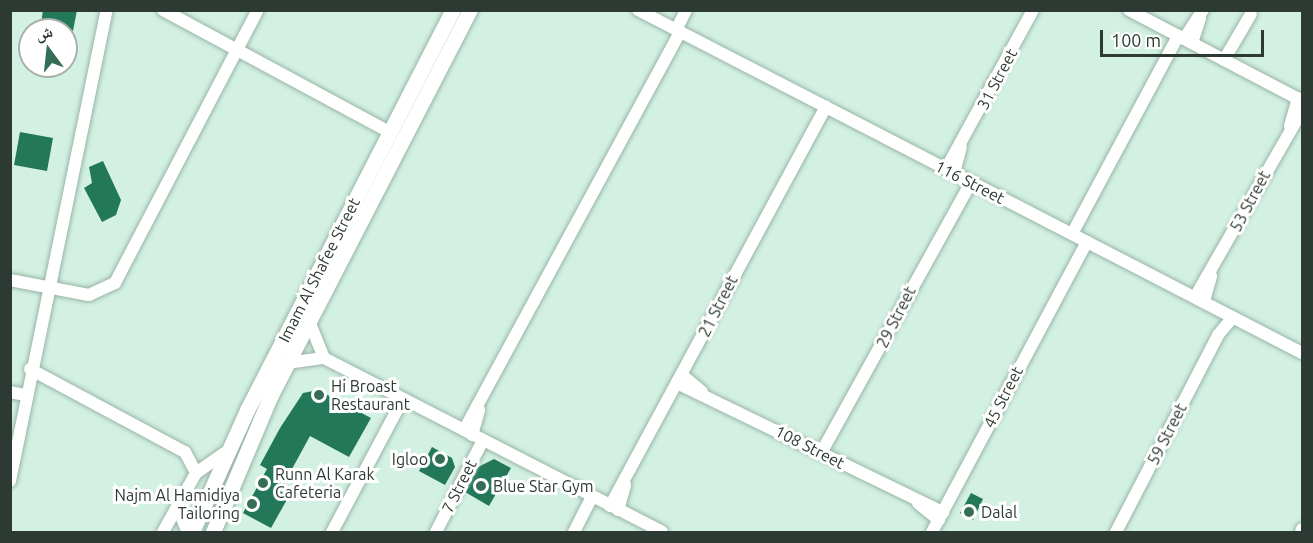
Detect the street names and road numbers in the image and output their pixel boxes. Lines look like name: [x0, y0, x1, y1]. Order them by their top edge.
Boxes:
street label: 31 Street: [973, 45, 1021, 113]
street label: 116 Street: [932, 156, 1008, 208]
street label: 53 Street: [1226, 167, 1274, 235]
street label: Imam Al Shafee Street: [274, 195, 364, 345]
street label: 21 Street: [694, 272, 742, 340]
street label: 29 Street: [872, 283, 920, 351]
street label: 45 Street: [979, 363, 1027, 431]
street label: 59 Street: [1143, 400, 1191, 468]
street label: 108 Street: [772, 421, 848, 473]
street label: 7 Street: [437, 456, 481, 516]

